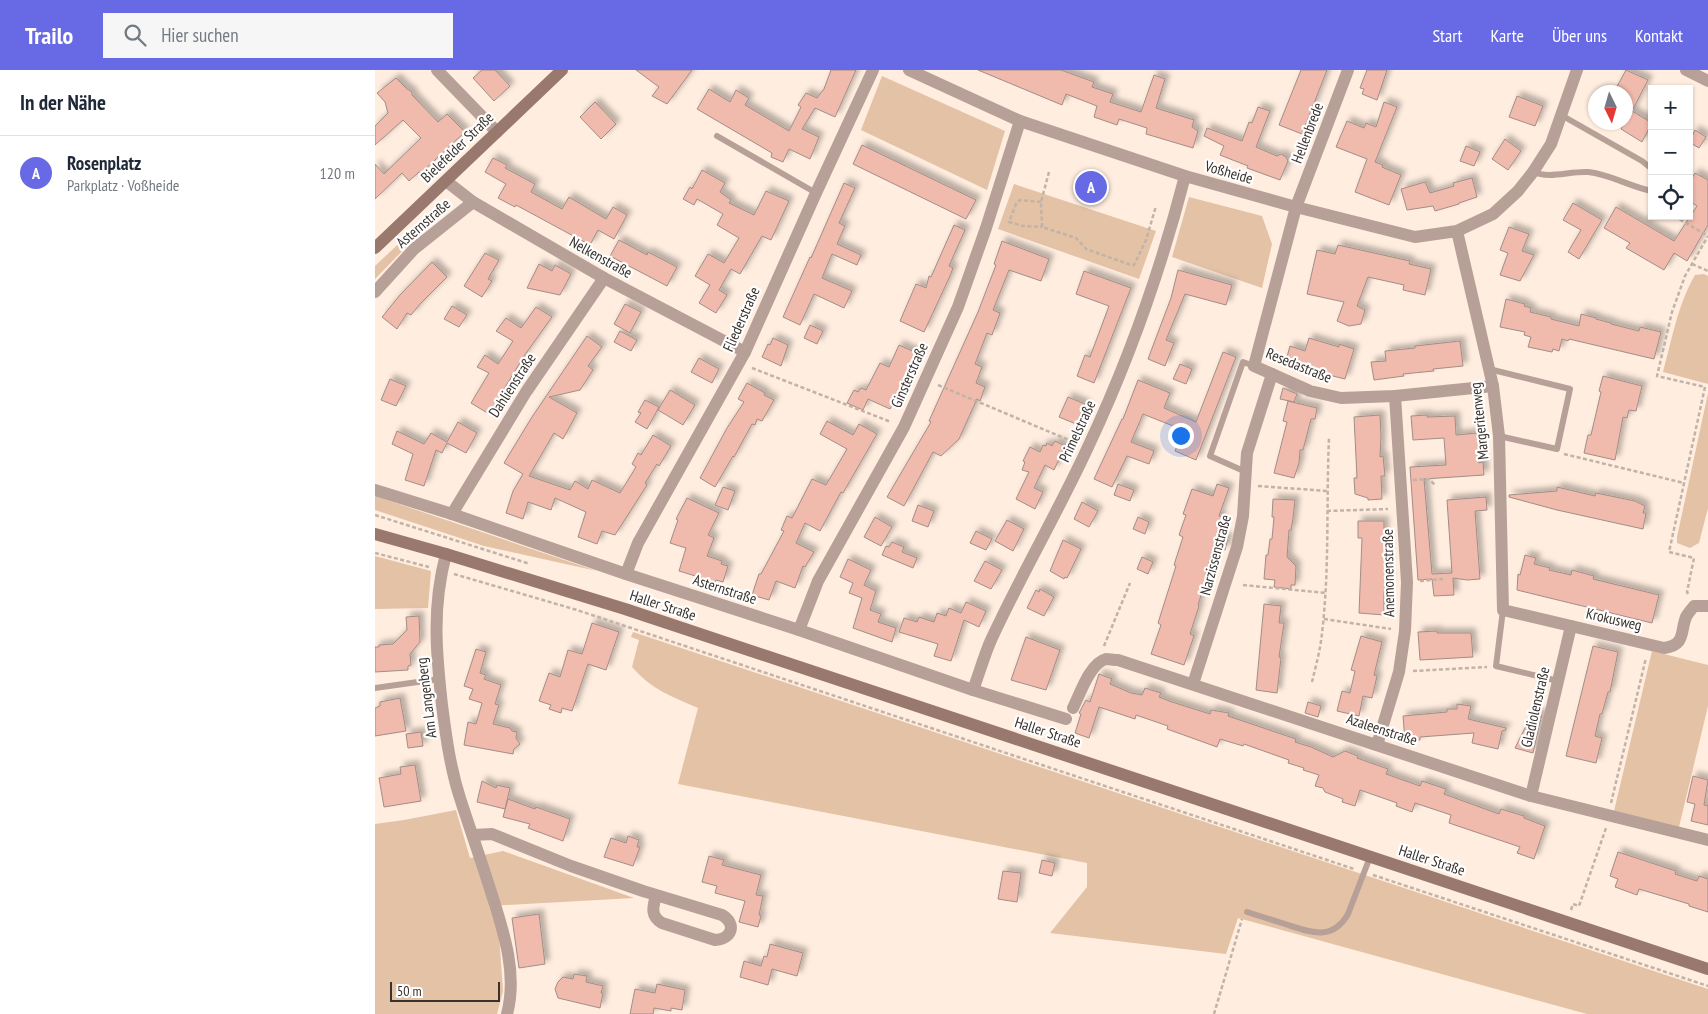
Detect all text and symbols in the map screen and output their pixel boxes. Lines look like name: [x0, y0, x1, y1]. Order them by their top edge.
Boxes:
search box: [103, 13, 453, 58]
text: Trailo: [25, 20, 73, 51]
icon: search: [121, 21, 149, 49]
text: Hier suchen: [161, 23, 239, 47]
text: Start: [1432, 24, 1463, 47]
text: Karte: [1491, 24, 1524, 47]
text: Über uns: [1552, 24, 1607, 47]
text: Kontakt: [1635, 24, 1683, 47]
north arrow: [1588, 85, 1633, 130]
map controls: [1648, 85, 1693, 220]
button: +: [1648, 85, 1693, 130]
text: In der Nähe: [20, 89, 106, 116]
street label: Hellenbrede: [1287, 100, 1327, 166]
street label: Bielefelder Straße: [417, 108, 497, 186]
button: −: [1648, 130, 1693, 175]
text: Rosenplatz: [67, 151, 141, 175]
street label: Voßheide: [1202, 156, 1255, 188]
text: A: [32, 163, 40, 183]
text: 120 m: [320, 163, 355, 183]
pin: A: [1075, 168, 1107, 206]
text: Parkplatz · Voßheide: [67, 175, 179, 195]
button: locate: [1648, 175, 1693, 220]
street label: Asternstraße: [392, 194, 454, 252]
street label: Nelkenstraße: [566, 232, 636, 282]
street label: Fliederstraße: [718, 284, 764, 354]
street label: Ginsterstraße: [886, 339, 932, 411]
street label: Resedastraße: [1263, 343, 1335, 387]
street label: Dahlienstraße: [484, 349, 540, 421]
street label: Margeritenweg: [1465, 381, 1493, 461]
street label: Primelstraße: [1054, 397, 1100, 465]
your location: [1168, 423, 1194, 449]
street label: Narzissenstraße: [1195, 513, 1235, 597]
street label: Anemonenstraße: [1378, 529, 1398, 617]
street label: Asternstraße: [691, 570, 759, 608]
street label: Haller Straße: [627, 585, 699, 625]
street label: Krokusweg: [1584, 603, 1644, 635]
street label: Am Langenberg: [412, 657, 440, 739]
street label: Gladiolenstraße: [1516, 665, 1554, 749]
street label: Azaleenstraße: [1344, 709, 1420, 749]
street label: Haller Straße: [1012, 712, 1084, 752]
street label: Haller Straße: [1396, 840, 1468, 880]
scale bar: [390, 979, 500, 1002]
text: 50 m: [397, 982, 422, 1000]

